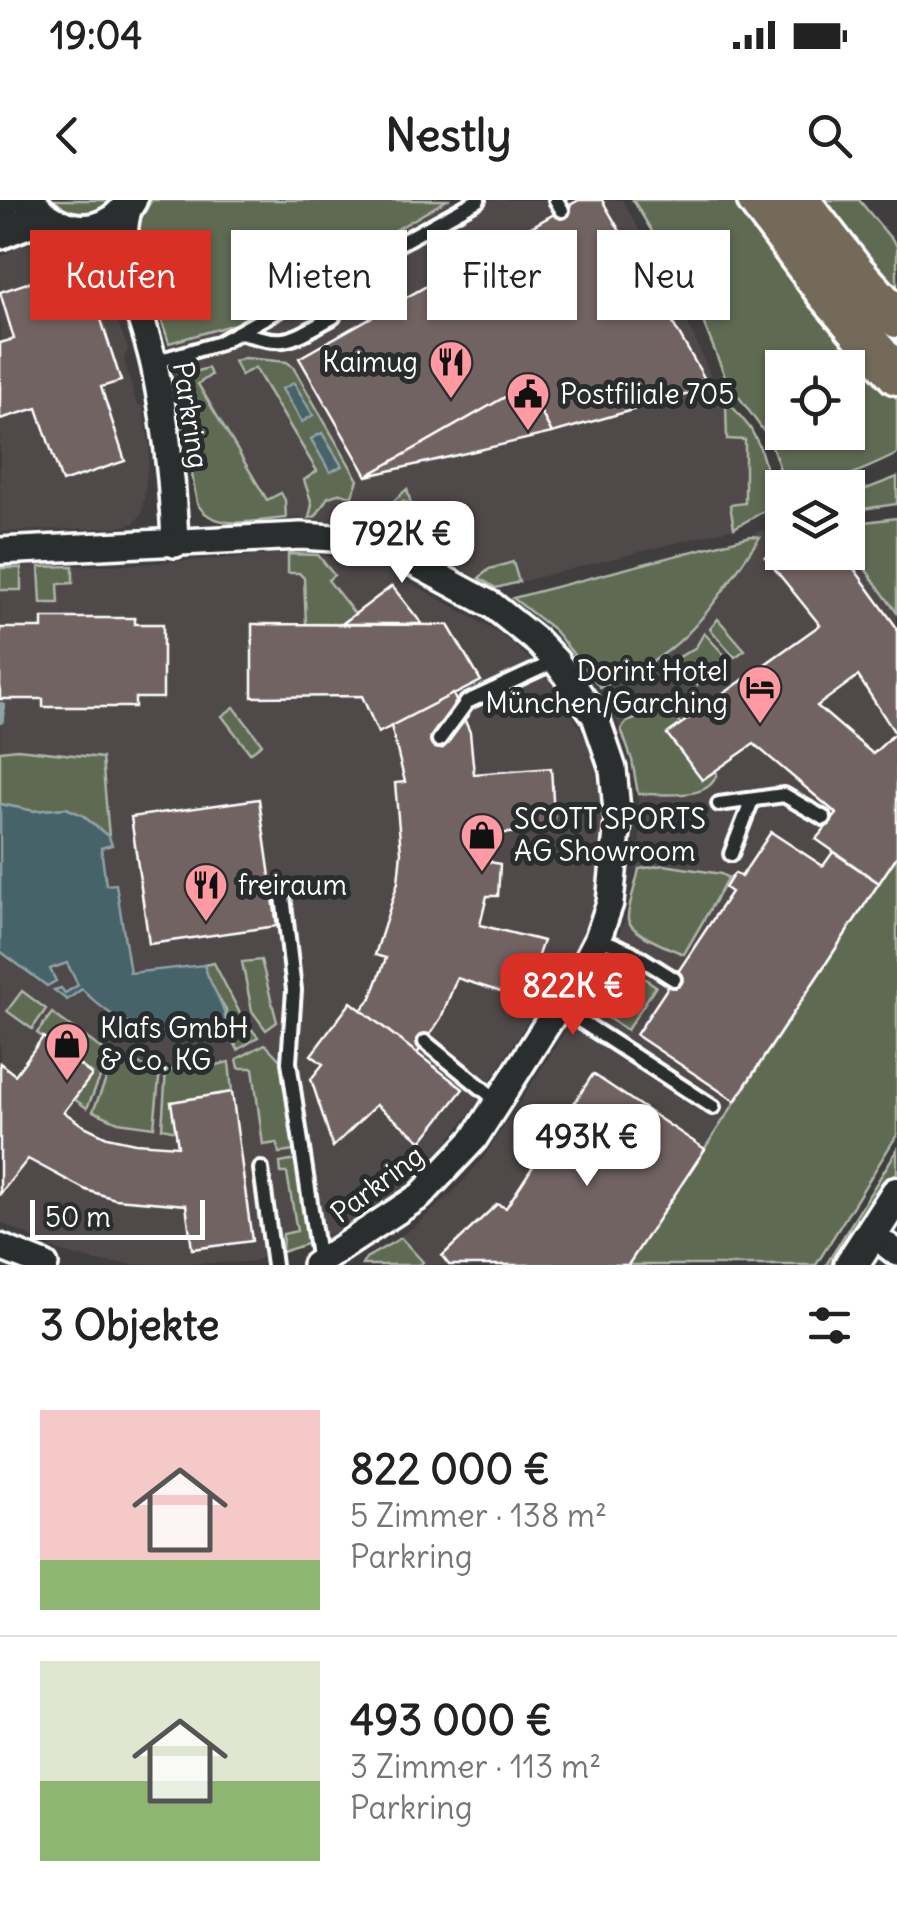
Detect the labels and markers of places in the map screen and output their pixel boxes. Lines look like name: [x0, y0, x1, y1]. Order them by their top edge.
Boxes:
restaurant icon: Kaimug: [428, 339, 474, 400]
place label: Kaimug: [322, 344, 418, 380]
public building icon: Postfiliale 705: [505, 371, 551, 432]
place label: Postfiliale 705: [560, 376, 734, 412]
pin: 792K €: [321, 501, 483, 586]
place label: Dorint Hotel München/Garching: [485, 653, 728, 721]
hotel icon: Dorint Hotel München/Garching: [737, 664, 783, 725]
place label: SCOTT SPORTS AG Showroom: [514, 801, 706, 869]
shop icon: SCOTT SPORTS AG Showroom: [459, 812, 505, 873]
restaurant icon: freiraum: [183, 862, 229, 923]
place label: freiraum: [238, 867, 347, 903]
pin: 822K €: [492, 953, 654, 1038]
place label: Klafs GmbH & Co. KG: [100, 1010, 248, 1078]
shop icon: Klafs GmbH & Co. KG: [44, 1021, 90, 1082]
pin: 493K €: [506, 1104, 668, 1189]

